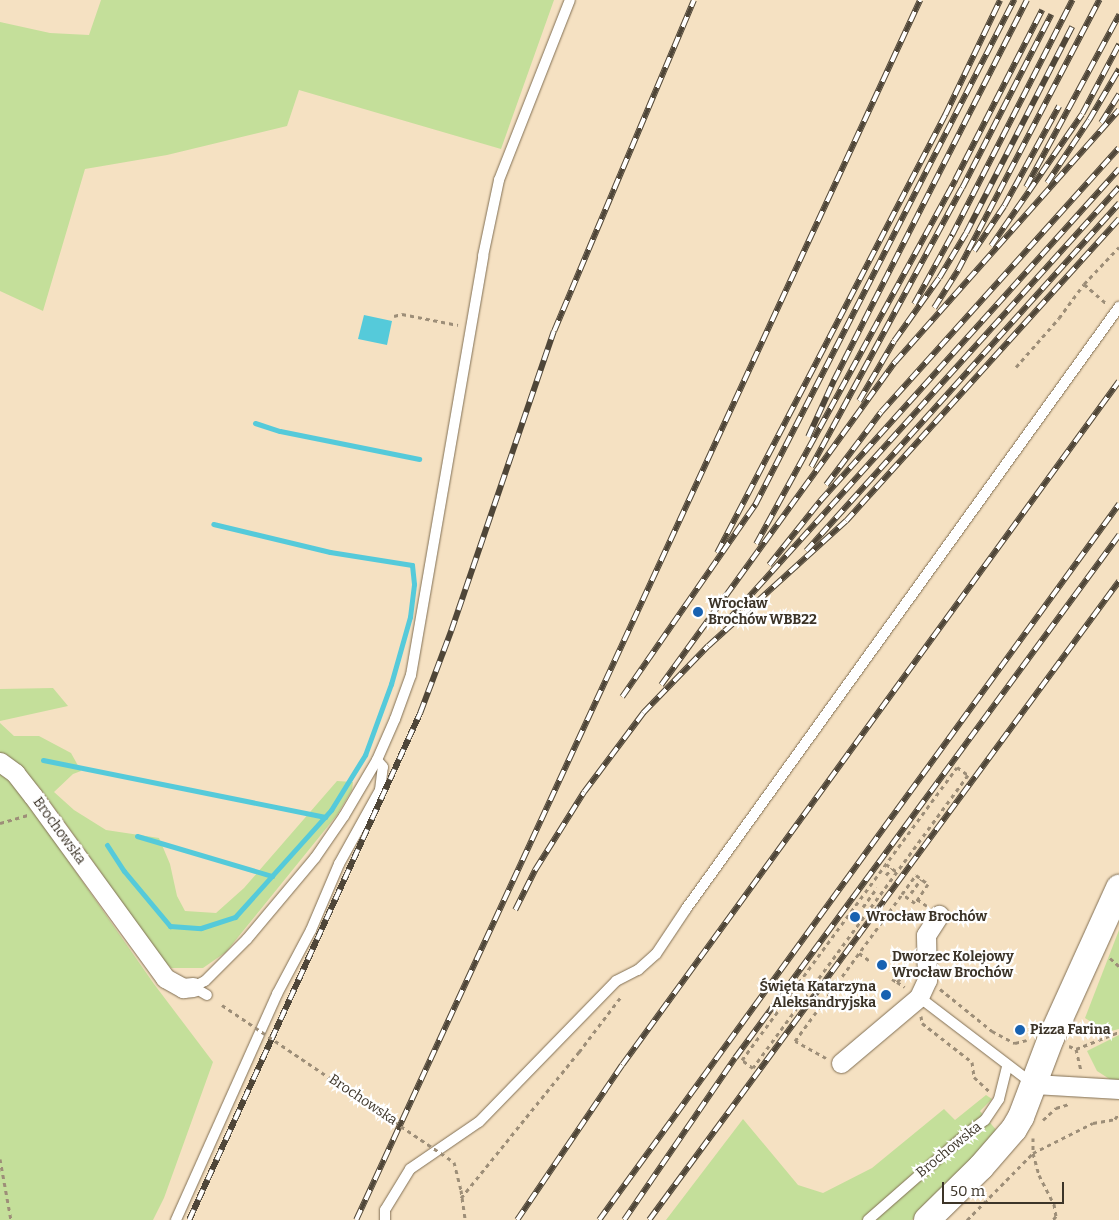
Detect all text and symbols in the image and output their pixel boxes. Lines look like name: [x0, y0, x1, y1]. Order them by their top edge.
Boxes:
place label: Wrocław Brochów WBB22: [708, 596, 817, 628]
marker: Wrocław Brochów WBB22: [692, 606, 704, 618]
street label: Brochowska: [29, 794, 89, 868]
place label: Wrocław Brochów: [866, 909, 987, 925]
marker: Wrocław Brochów: [848, 910, 862, 924]
place label: Dworzec Kolejowy Wrocław Brochów: [892, 949, 1014, 982]
marker: Dworzec Kolejowy Wrocław Brochów: [876, 959, 888, 971]
place label: Święta Katarzyna Aleksandryjska: [760, 979, 876, 1012]
marker: Święta Katarzyna Aleksandryjska: [880, 989, 892, 1001]
place label: Pizza Farina: [1030, 1022, 1111, 1038]
marker: Pizza Farina: [1014, 1024, 1026, 1036]
street label: Brochowska: [326, 1071, 400, 1129]
street label: Brochowska: [913, 1119, 985, 1181]
scale bar: [944, 1172, 1066, 1204]
text: 50 m: [950, 1182, 985, 1200]

